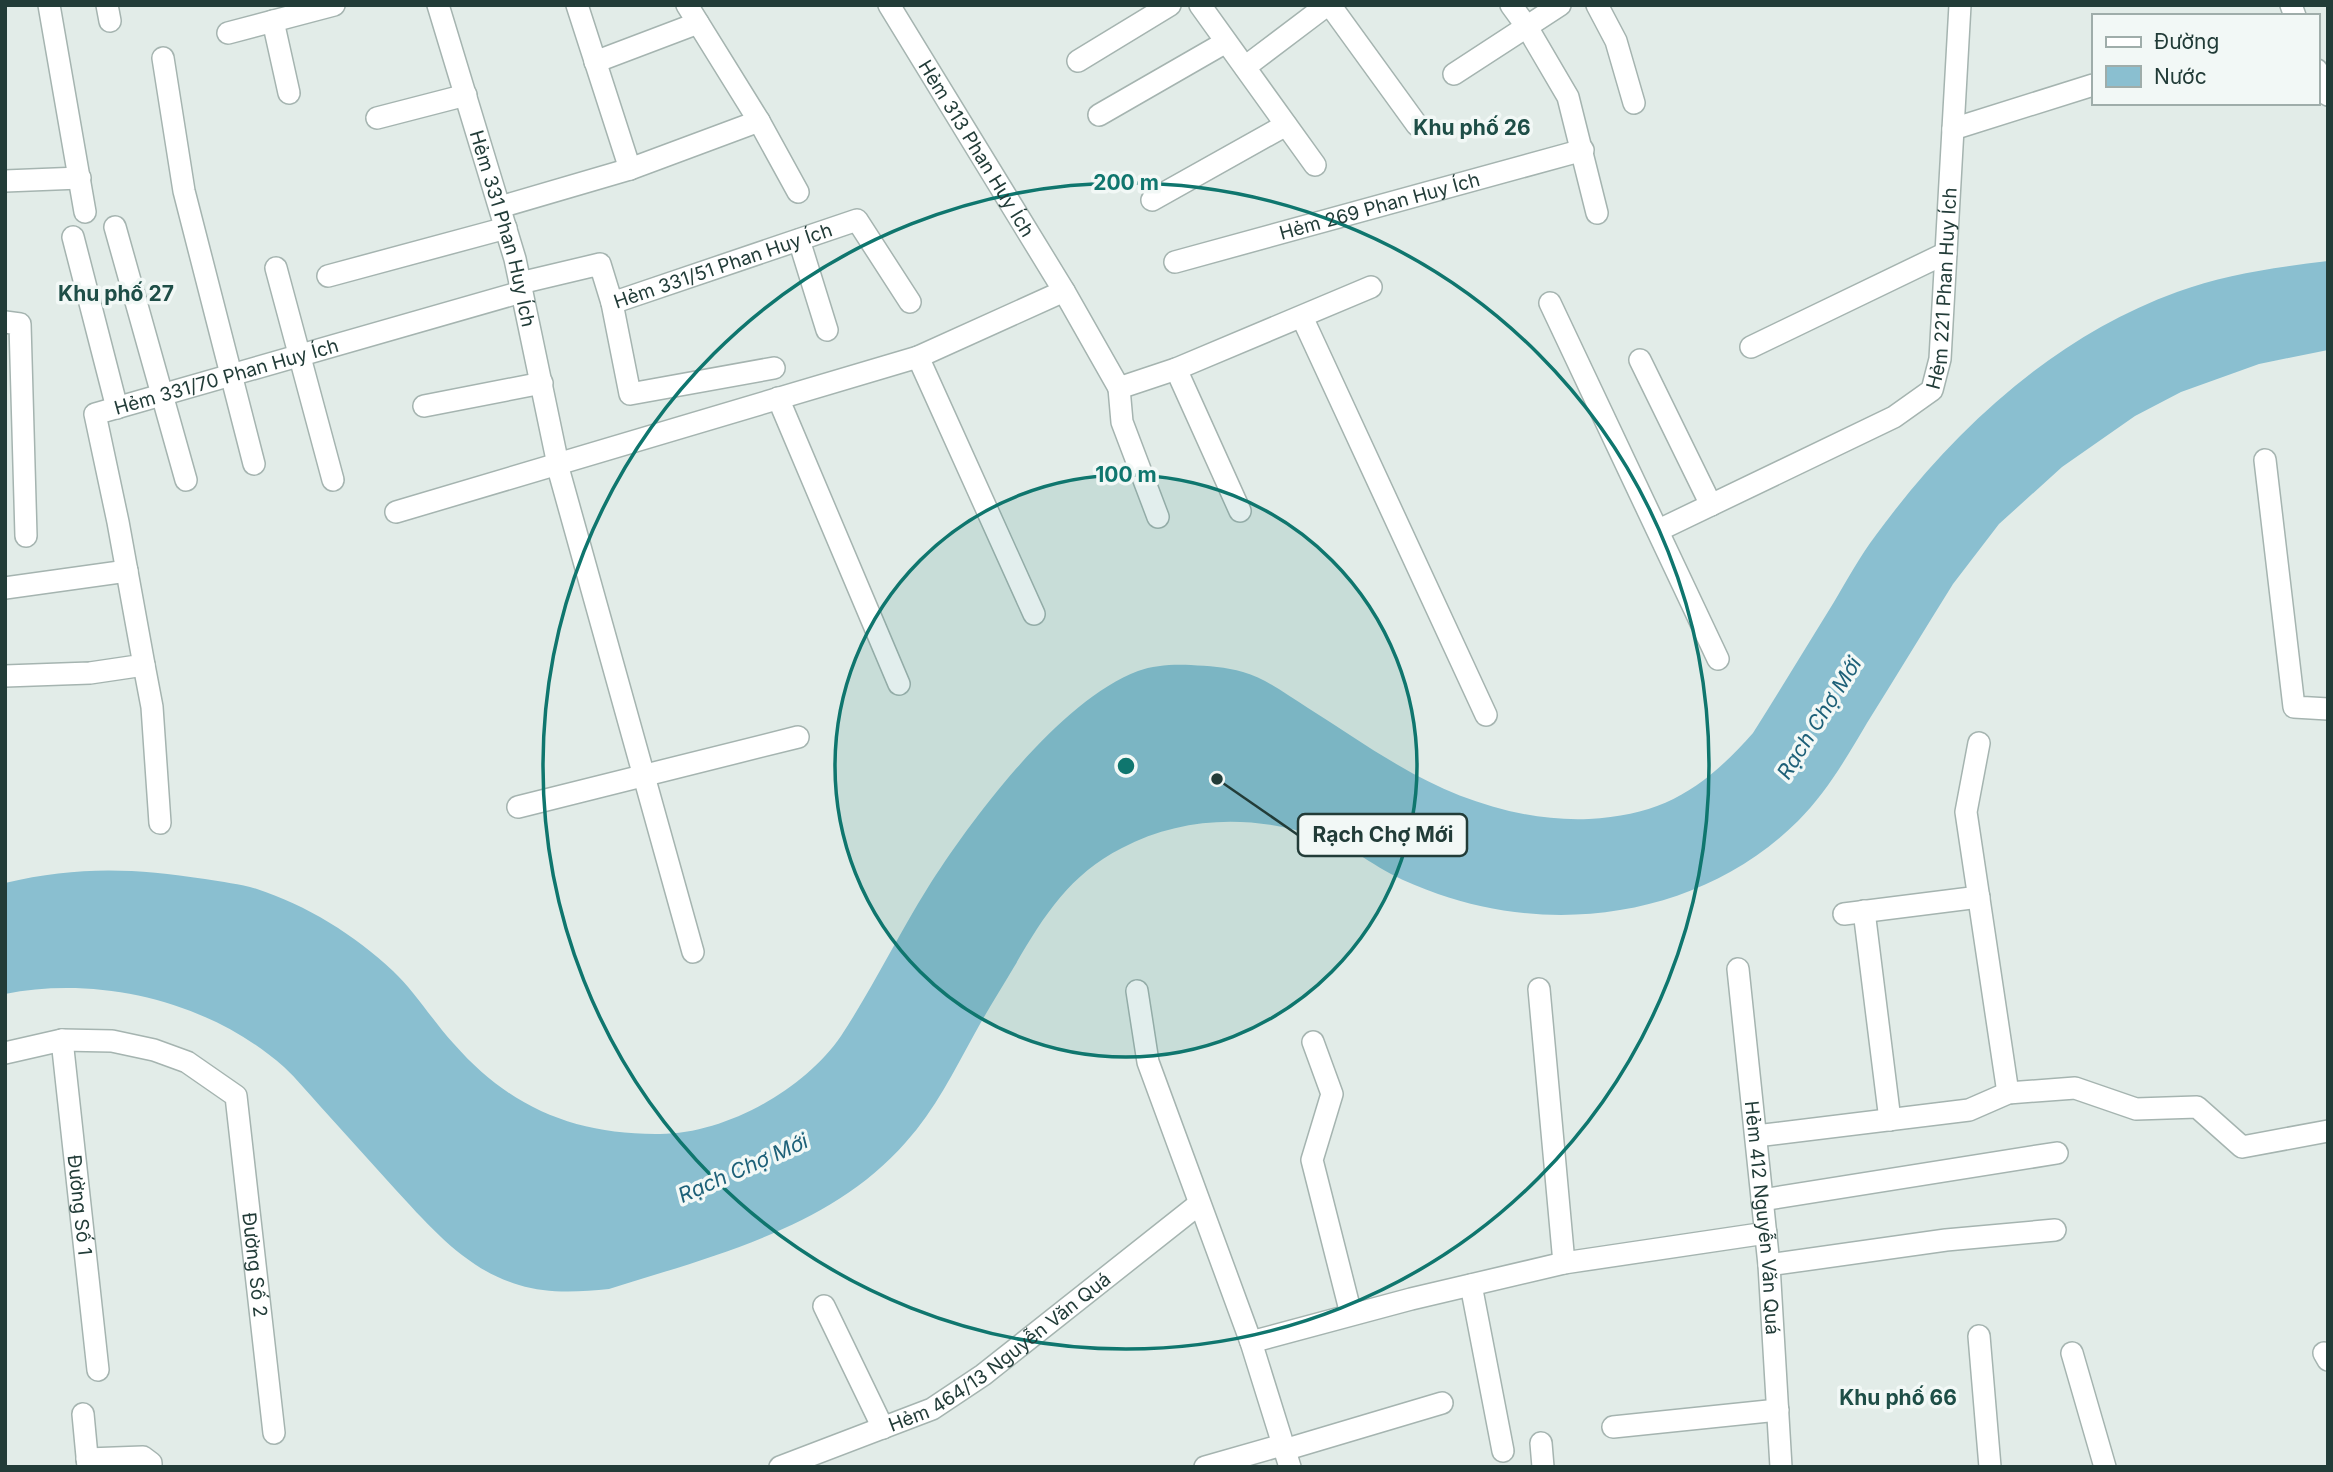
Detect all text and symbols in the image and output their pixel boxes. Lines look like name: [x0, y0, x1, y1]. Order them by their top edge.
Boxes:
legend: [2092, 14, 2319, 105]
text: Đường: [2154, 29, 2219, 54]
street label: Hẻm 313 Phan Huy Ích: [914, 56, 1039, 241]
text: Nước: [2154, 64, 2207, 89]
district label: Khu phố 26: [1413, 115, 1531, 140]
street label: Hẻm 331 Phan Huy Ích: [465, 127, 540, 329]
street label: Hẻm 269 Phan Huy Ích: [1277, 167, 1482, 244]
text: 200 m: [1093, 170, 1159, 195]
street label: Hẻm 221 Phan Huy Ích: [1921, 187, 1961, 392]
street label: Hẻm 331/51 Phan Huy Ích: [611, 218, 835, 313]
district label: Khu phố 27: [58, 281, 174, 306]
street label: Hẻm 331/70 Phan Huy Ích: [111, 333, 341, 419]
text: 100 m: [1095, 462, 1157, 487]
water label: Rạch Chợ Mới: [1771, 651, 1867, 784]
centre of rings: [1114, 754, 1138, 778]
callout: Rạch Chợ Mới: [1298, 814, 1467, 856]
text: Rạch Chợ Mới: [1313, 822, 1453, 847]
street label: Hẻm 412 Nguyễn Văn Quá: [1740, 1100, 1785, 1335]
water label: Rạch Chợ Mới: [674, 1128, 813, 1208]
street label: Đường Số 1: [63, 1154, 97, 1257]
street label: Đường Số 2: [238, 1211, 272, 1318]
street label: Hẻm 464/13 Nguyễn Văn Quá: [885, 1267, 1115, 1436]
district label: Khu phố 66: [1839, 1385, 1957, 1410]

